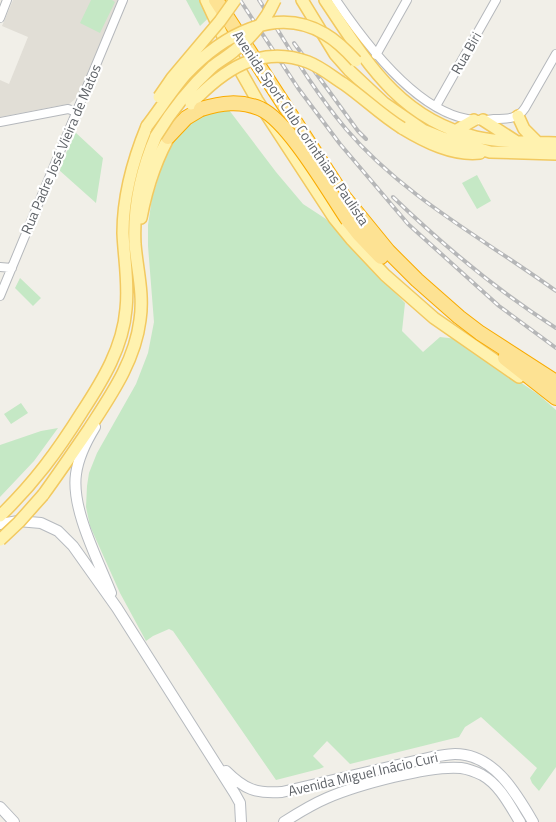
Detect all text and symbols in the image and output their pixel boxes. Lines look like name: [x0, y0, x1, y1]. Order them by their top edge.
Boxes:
street label: Avenida Sport Club Corinthians Paulista: [228, 26, 375, 229]
street label: Rua Biri: [445, 28, 486, 78]
street label: Rua Padre José Vieira de Matos: [15, 60, 106, 237]
street label: Avenida Miguel Inácio Curi: [286, 746, 440, 801]

